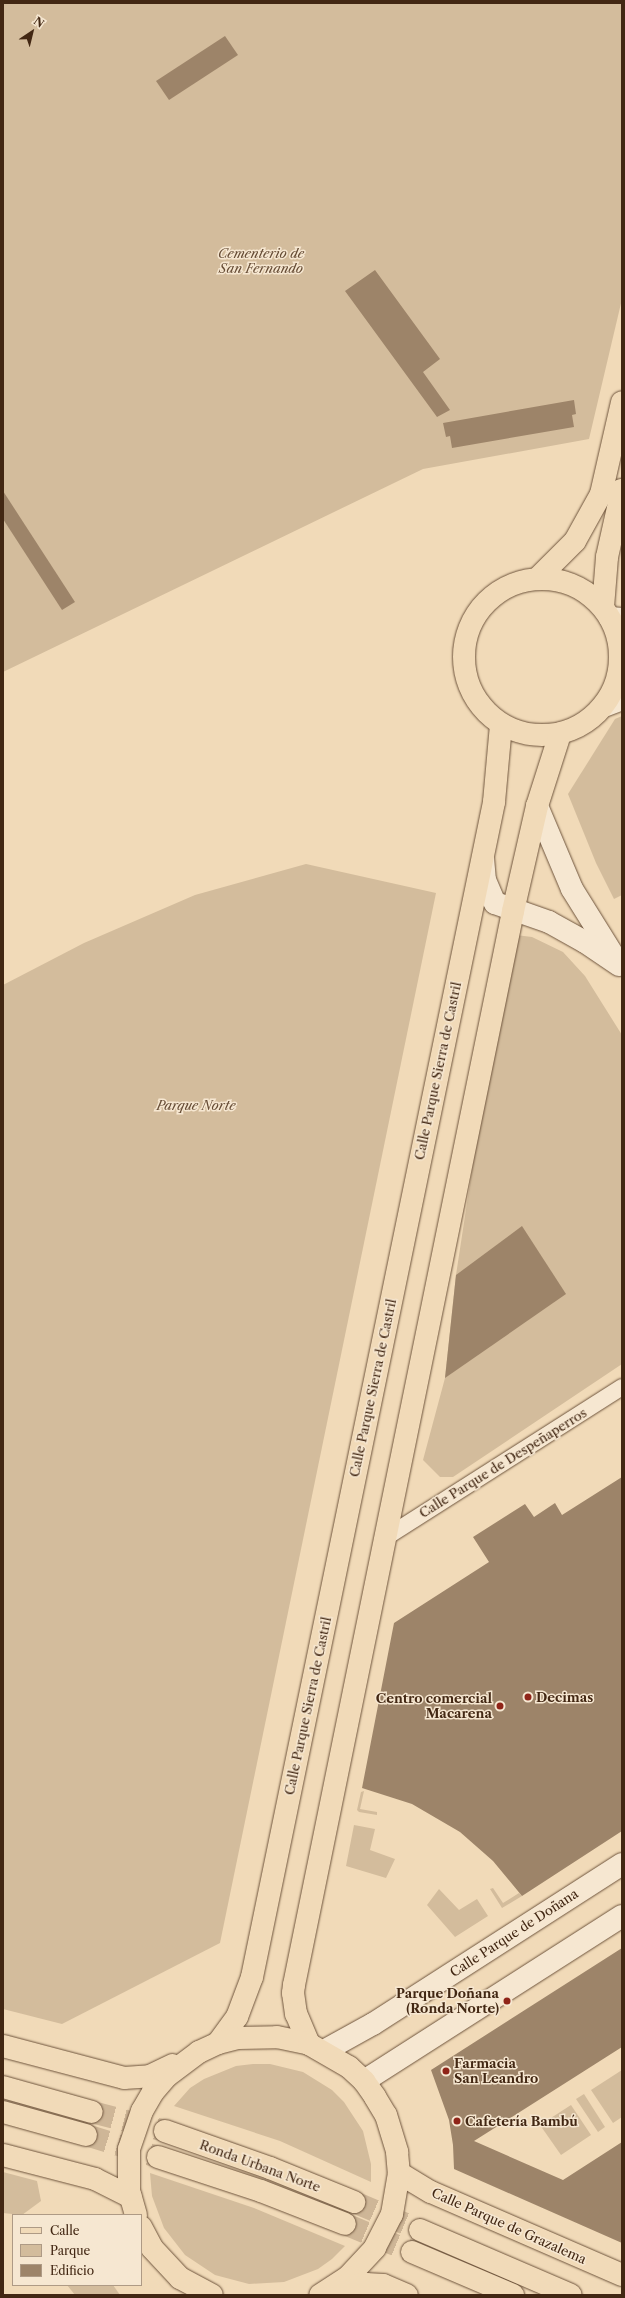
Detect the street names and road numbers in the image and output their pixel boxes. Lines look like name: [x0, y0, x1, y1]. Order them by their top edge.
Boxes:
street label: Calle Parque Sierra de Castril: [411, 980, 465, 1162]
street label: Calle Parque Sierra de Castril: [346, 1297, 400, 1479]
street label: Calle Parque de Despeñaperros: [416, 1405, 590, 1521]
street label: Calle Parque Sierra de Castril: [281, 1615, 335, 1797]
street label: Calle Parque de Doñana: [447, 1886, 581, 1980]
street label: Ronda Urbana Norte: [197, 2137, 323, 2195]
street label: Calle Parque de Grazalema: [429, 2185, 589, 2267]

